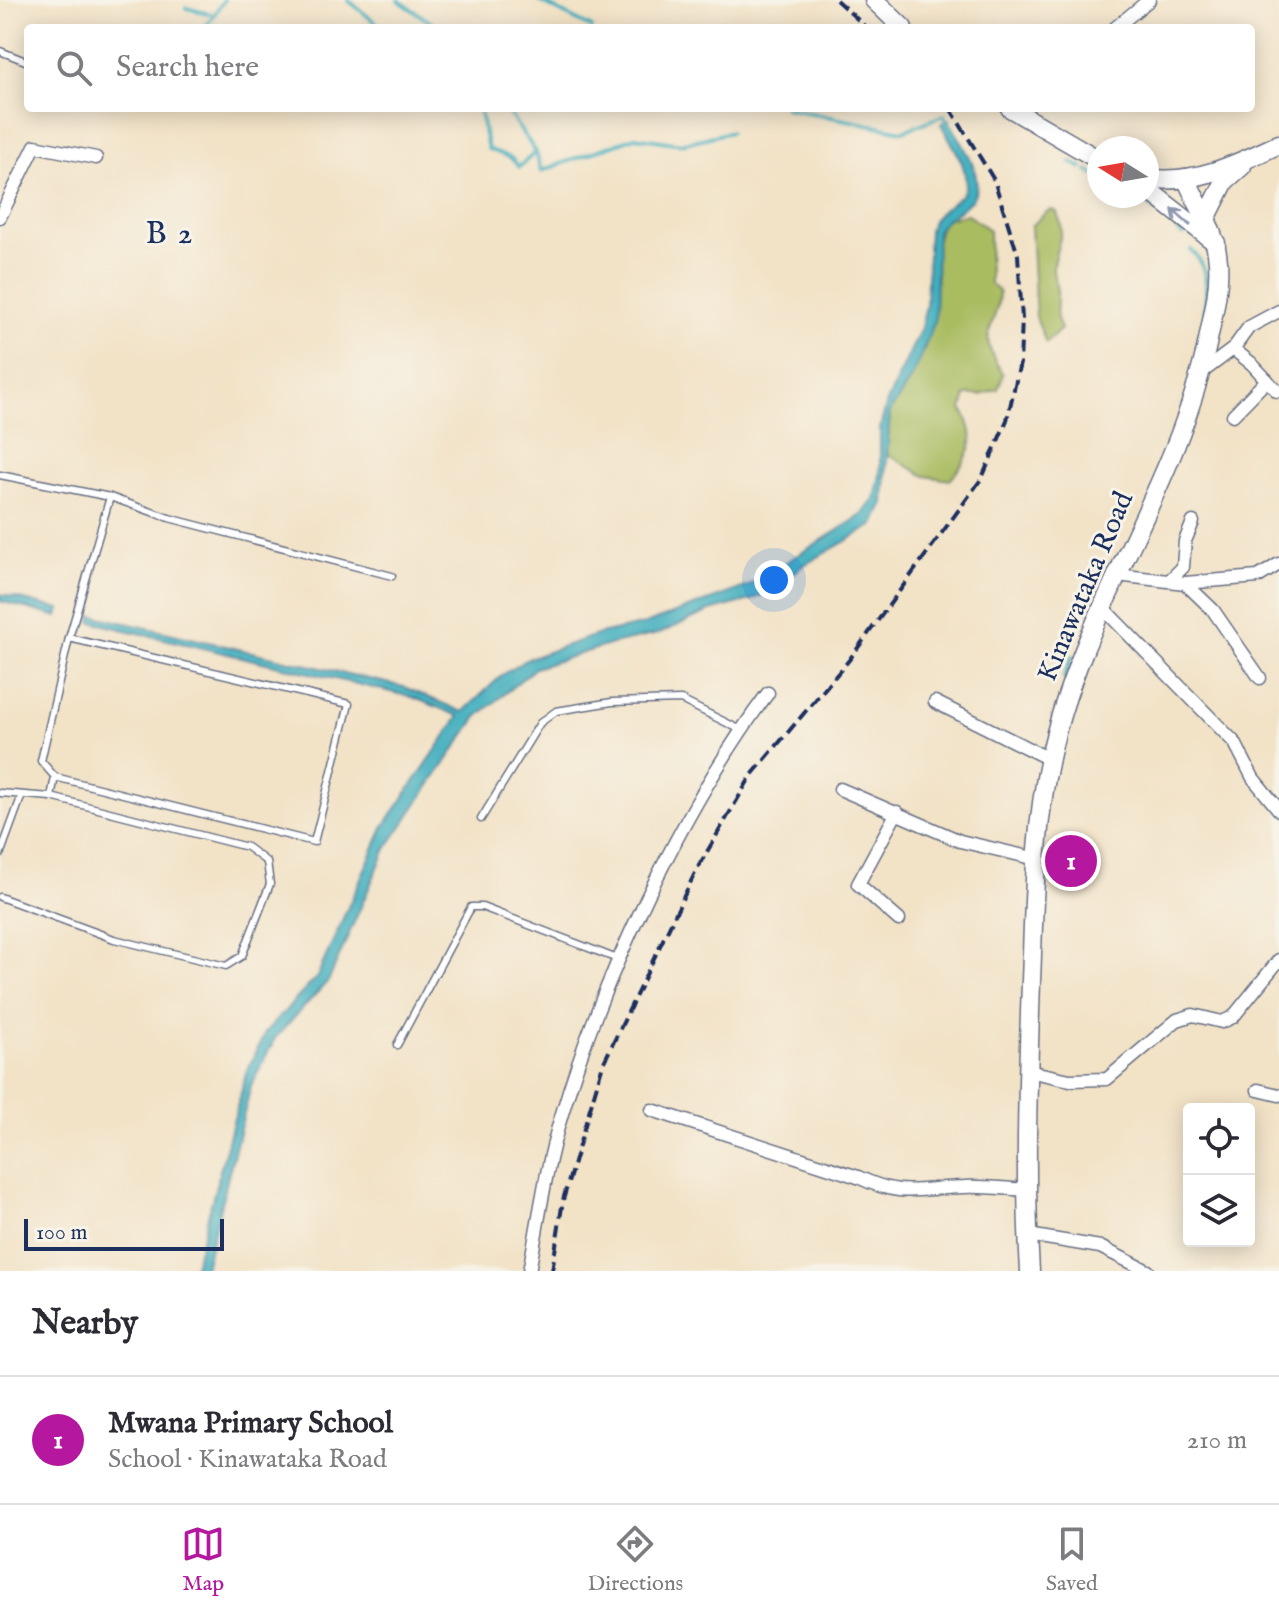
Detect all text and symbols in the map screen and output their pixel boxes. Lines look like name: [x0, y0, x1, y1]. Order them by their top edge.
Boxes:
search box: [24, 24, 1255, 112]
icon: search: [52, 46, 96, 90]
text: Search here: [116, 49, 259, 87]
north arrow: [1087, 136, 1159, 208]
one-way arrow: [1171, 208, 1191, 226]
district label: B 2: [145, 214, 195, 255]
street label: Kinawataka Road: [1031, 487, 1142, 687]
your location: [754, 560, 794, 600]
pin: 1: [1045, 831, 1097, 891]
map controls: [1183, 1103, 1255, 1247]
button: locate: [1183, 1103, 1255, 1175]
button: layers: [1183, 1175, 1255, 1247]
scale bar: [24, 1215, 224, 1251]
text: 100 m: [36, 1219, 88, 1247]
text: Nearby: [32, 1302, 138, 1345]
text: Mwana Primary School: [108, 1405, 393, 1443]
text: 1: [53, 1424, 63, 1457]
text: 210 m: [1187, 1424, 1247, 1457]
text: School · Kinawataka Road: [108, 1443, 387, 1476]
tab: Map: [181, 1522, 225, 1598]
tab: Directions: [588, 1522, 683, 1598]
tab: Saved: [1046, 1522, 1098, 1598]

